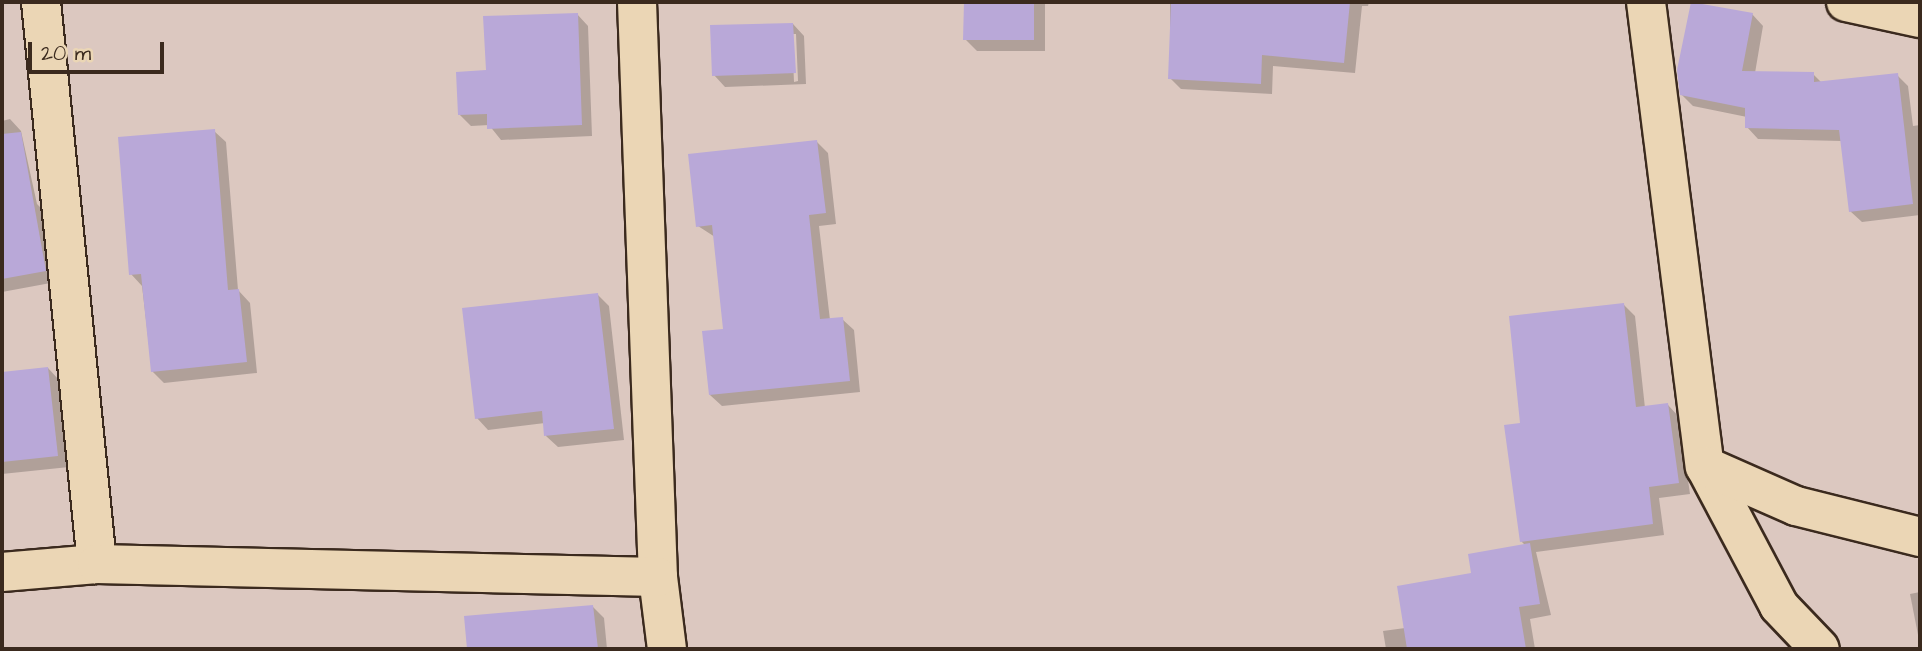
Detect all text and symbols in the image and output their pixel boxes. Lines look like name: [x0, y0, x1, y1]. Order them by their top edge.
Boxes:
scale bar: [32, 28, 168, 72]
text: 20 m: [41, 39, 91, 68]

